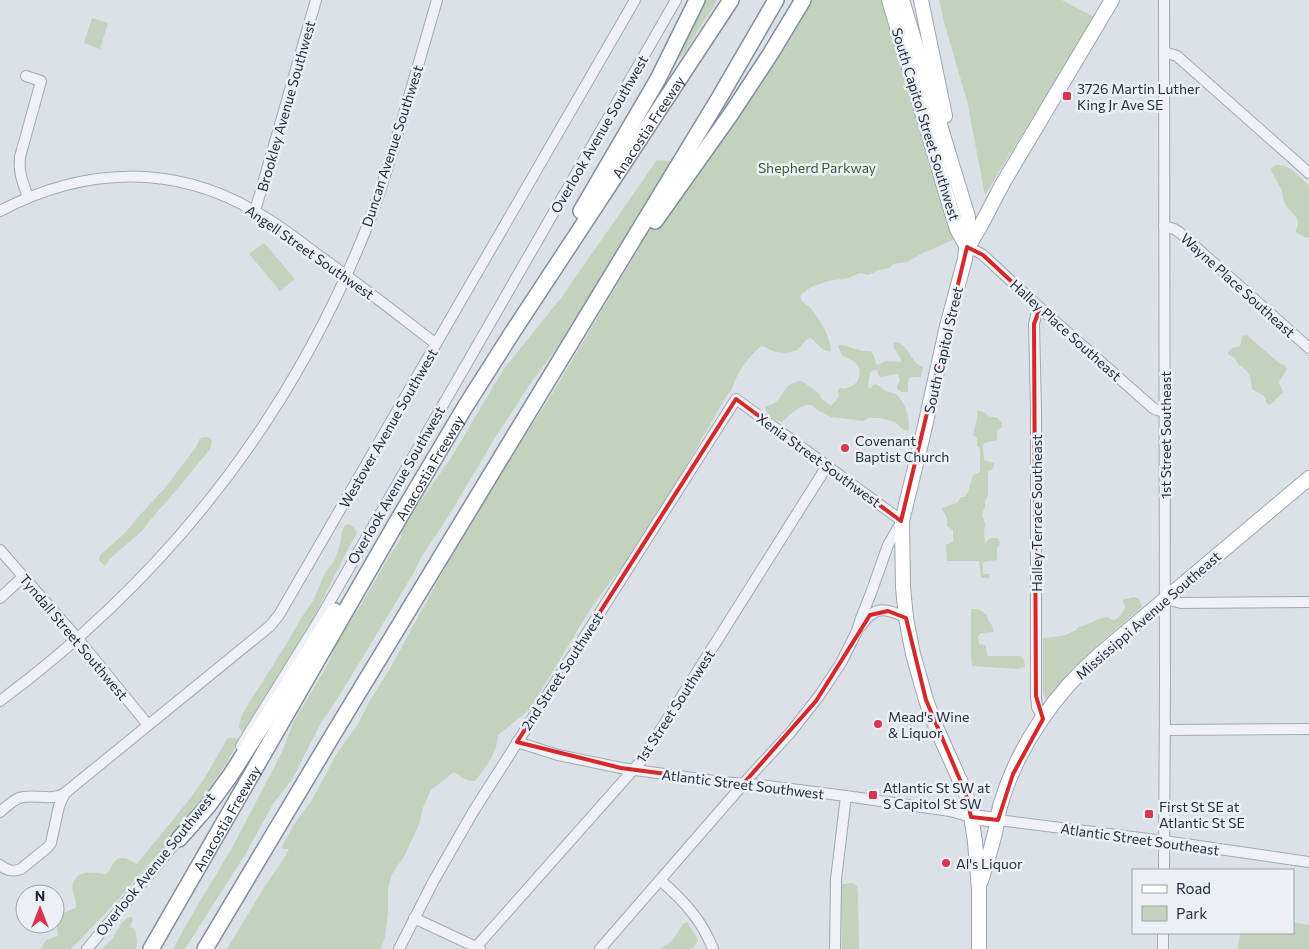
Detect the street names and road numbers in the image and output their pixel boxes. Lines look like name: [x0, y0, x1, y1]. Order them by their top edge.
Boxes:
street label: Brookley Avenue Southwest: [253, 18, 319, 193]
street label: South Capitol Street Southwest: [889, 26, 964, 223]
street label: Overlook Avenue Southwest: [547, 52, 651, 216]
street label: Duncan Avenue Southwest: [358, 63, 426, 229]
street label: Anacostia Freeway: [608, 72, 688, 181]
street label: Angell Street Southwest: [242, 201, 378, 303]
street label: Wayne Place Southeast: [1177, 229, 1299, 341]
street label: Halley Place Southeast: [1007, 276, 1125, 385]
street label: South Capitol Street: [920, 285, 966, 415]
street label: Westover Avenue Southwest: [335, 345, 441, 511]
street label: 1st Street Southeast: [1157, 371, 1174, 499]
street label: Overlook Avenue Southwest: [344, 403, 448, 567]
street label: Xenia Street Southwest: [754, 409, 884, 511]
street label: Anacostia Freeway: [391, 412, 467, 523]
street label: Halley Terrace Southeast: [1028, 434, 1045, 592]
street label: Mississippi Avenue Southeast: [1072, 547, 1224, 683]
street label: Tyndall Street Southwest: [16, 571, 132, 704]
street label: 2nd Street Southwest: [518, 609, 607, 733]
street label: 1st Street Southwest: [632, 646, 718, 766]
street label: Anacostia Freeway: [189, 762, 263, 874]
street label: Atlantic Street Southwest: [661, 766, 825, 802]
street label: Overlook Avenue Southwest: [92, 789, 218, 939]
street label: Atlantic Street Southeast: [1060, 819, 1221, 859]

